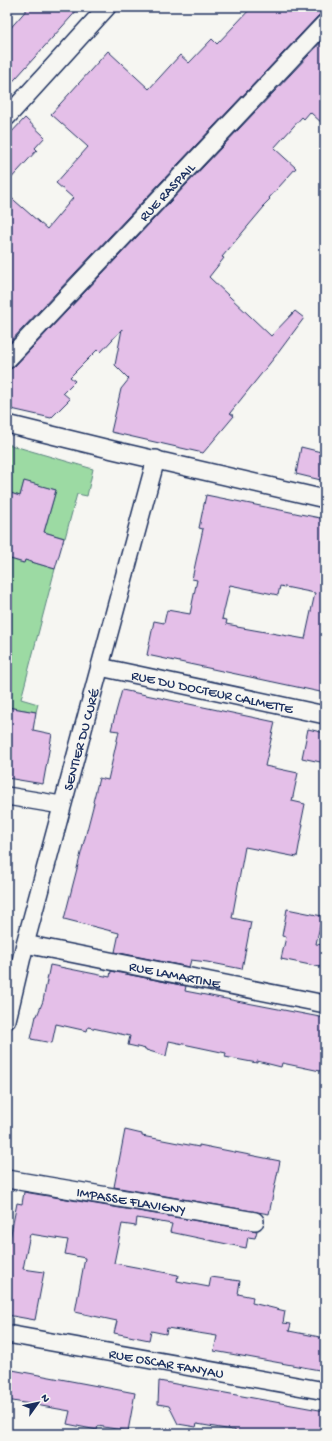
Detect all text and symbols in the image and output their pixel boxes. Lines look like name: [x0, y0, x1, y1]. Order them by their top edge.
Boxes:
street label: RUE RASPAIL: [136, 160, 200, 226]
street label: RUE DU DOCTEUR CALMETTE: [129, 668, 296, 719]
street label: SENTIER DU CURÉ: [61, 686, 105, 793]
street label: RUE LAMARTINE: [127, 959, 223, 994]
street label: IMPASSE FLAVIGNY: [75, 1185, 187, 1220]
street label: RUE OSCAR FANYAU: [107, 1346, 225, 1384]
north arrow: [18, 1383, 58, 1423]
text: N: [38, 1392, 52, 1405]

